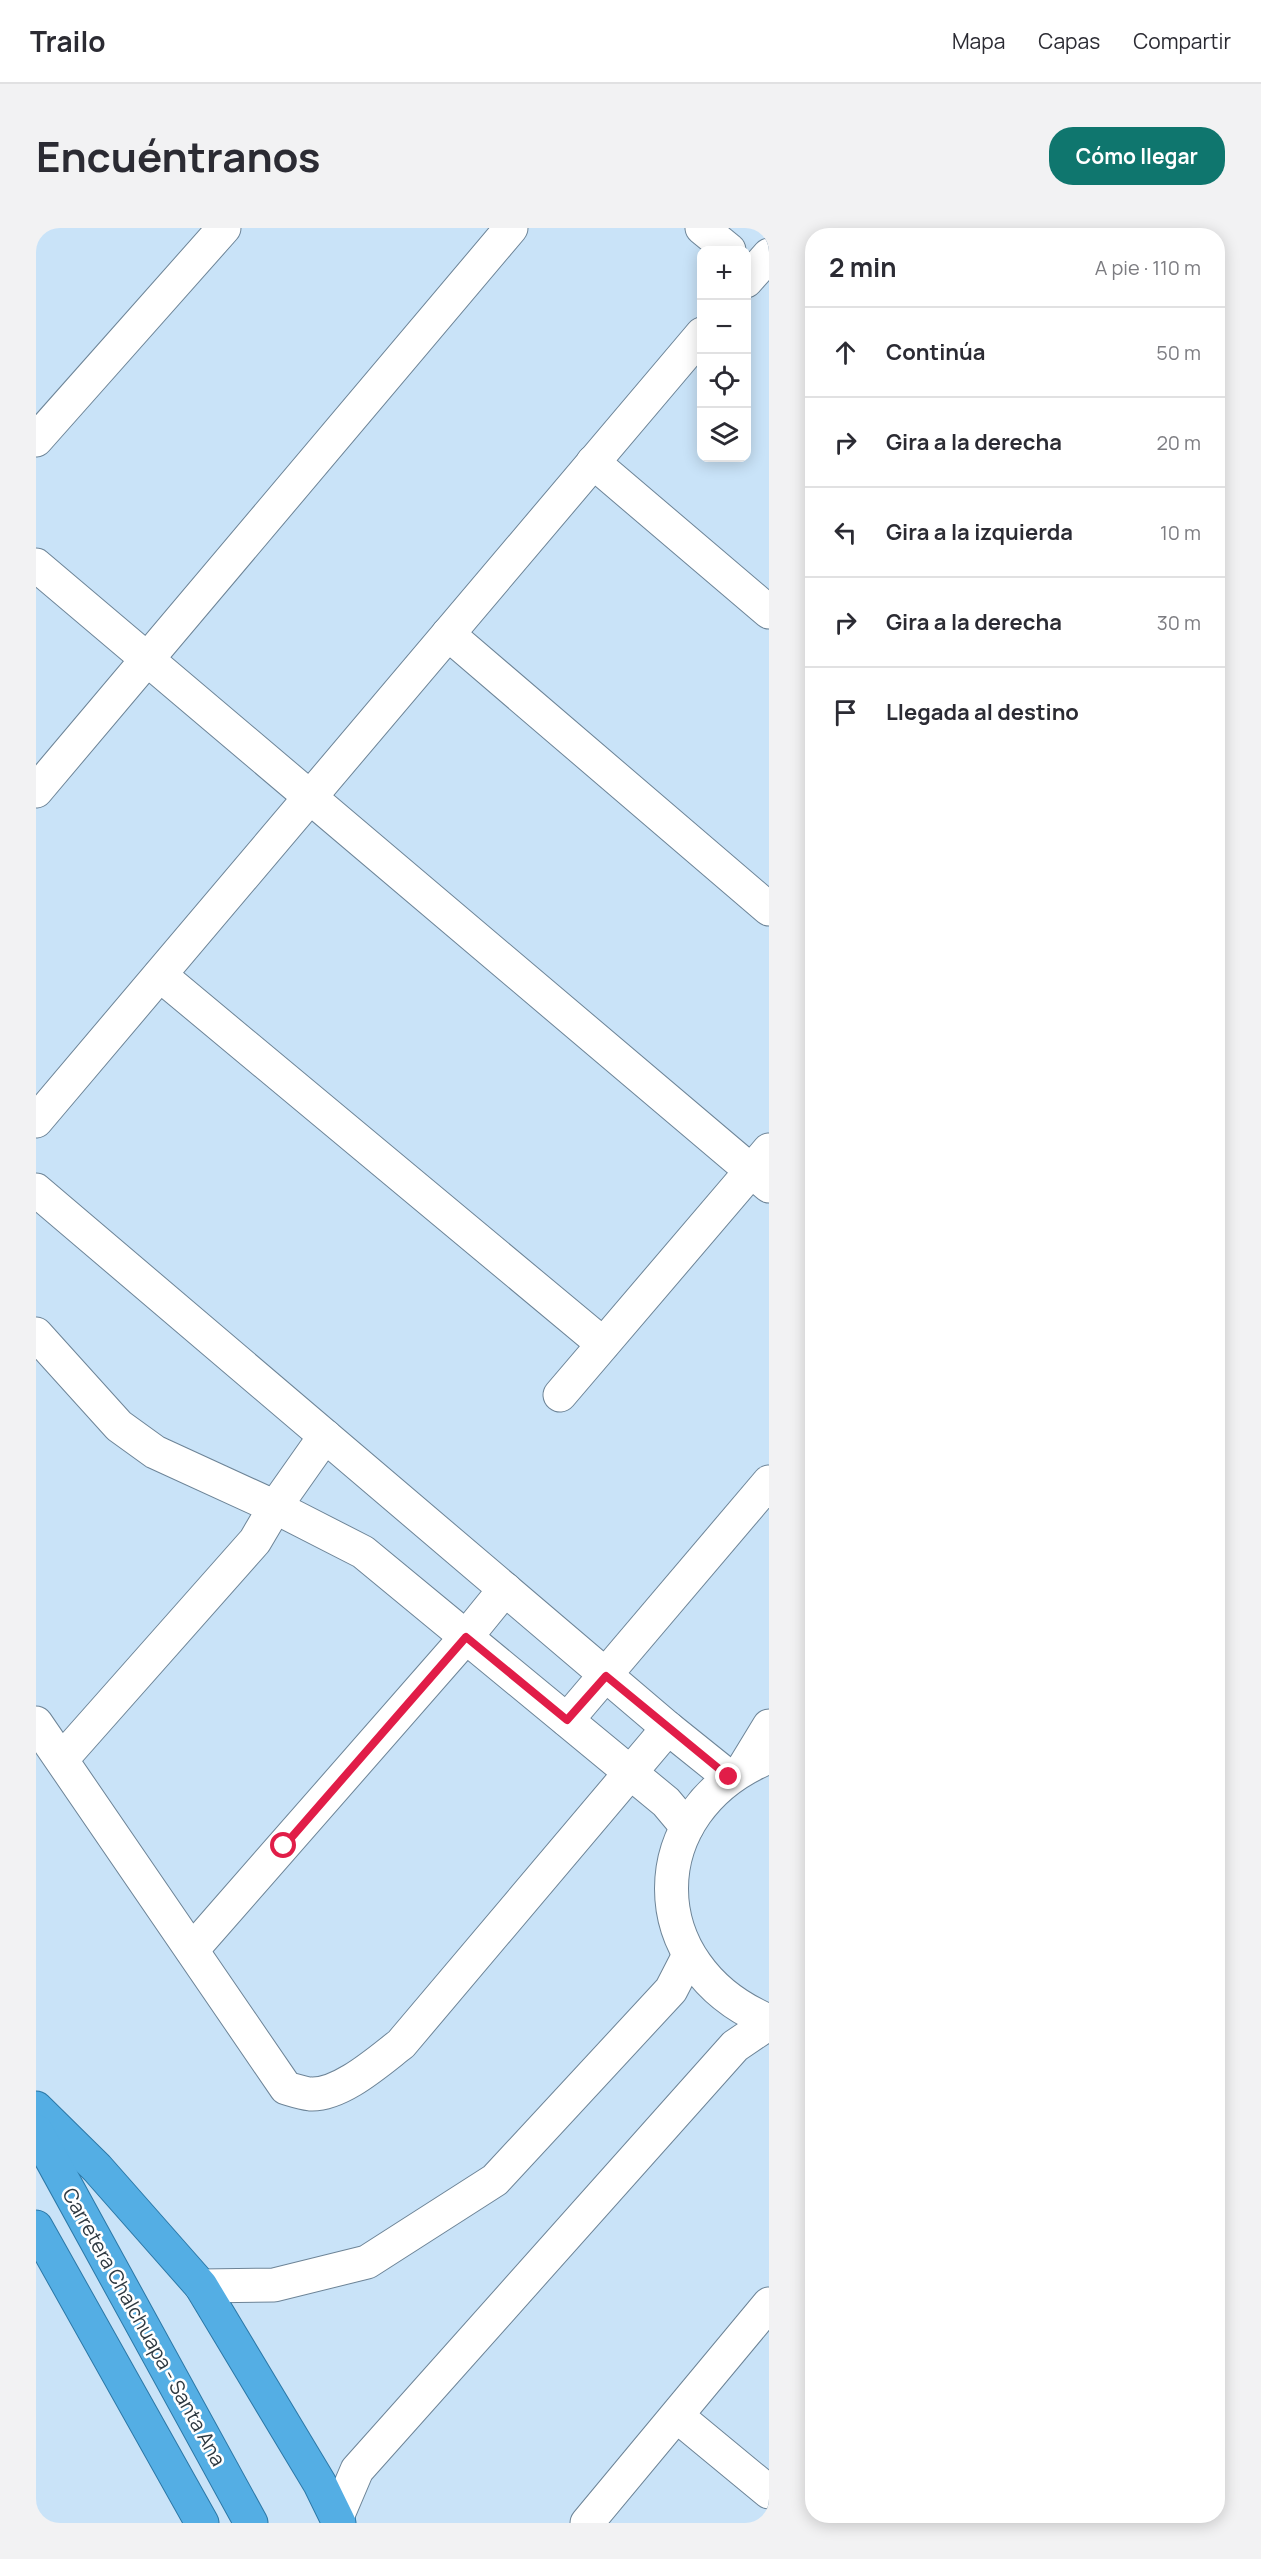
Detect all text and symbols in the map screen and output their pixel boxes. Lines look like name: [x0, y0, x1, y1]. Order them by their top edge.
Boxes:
text: Trailo: [30, 22, 106, 60]
text: Mapa: [952, 27, 1005, 55]
text: Capas: [1038, 27, 1100, 55]
text: Compartir: [1133, 27, 1231, 55]
text: Encuéntranos: [36, 127, 321, 185]
button: Cómo llegar: [1049, 127, 1225, 185]
map controls: [697, 246, 751, 462]
button: +: [697, 246, 751, 300]
text: 2 min: [829, 249, 897, 285]
text: A pie · 110 m: [1095, 254, 1201, 281]
button: −: [697, 300, 751, 354]
icon: ahead: [829, 336, 862, 369]
text: Continúa: [886, 337, 986, 367]
text: 50 m: [1156, 339, 1201, 366]
button: locate: [697, 354, 751, 408]
button: layers: [697, 408, 751, 462]
icon: right: [829, 426, 862, 459]
text: Gira a la derecha: [886, 427, 1062, 457]
text: 20 m: [1156, 429, 1201, 456]
icon: left: [829, 516, 862, 549]
text: Gira a la izquierda: [886, 517, 1073, 547]
text: 10 m: [1160, 519, 1201, 546]
icon: right: [829, 606, 862, 639]
text: Gira a la derecha: [886, 607, 1062, 637]
text: 30 m: [1157, 609, 1201, 636]
icon: arrive: [829, 696, 862, 729]
text: Llegada al destino: [886, 697, 1079, 727]
route end: [715, 1763, 741, 1789]
route start: [270, 1832, 296, 1858]
street label: Carretera Chalchuapa - Santa Ana: [57, 2183, 232, 2471]

